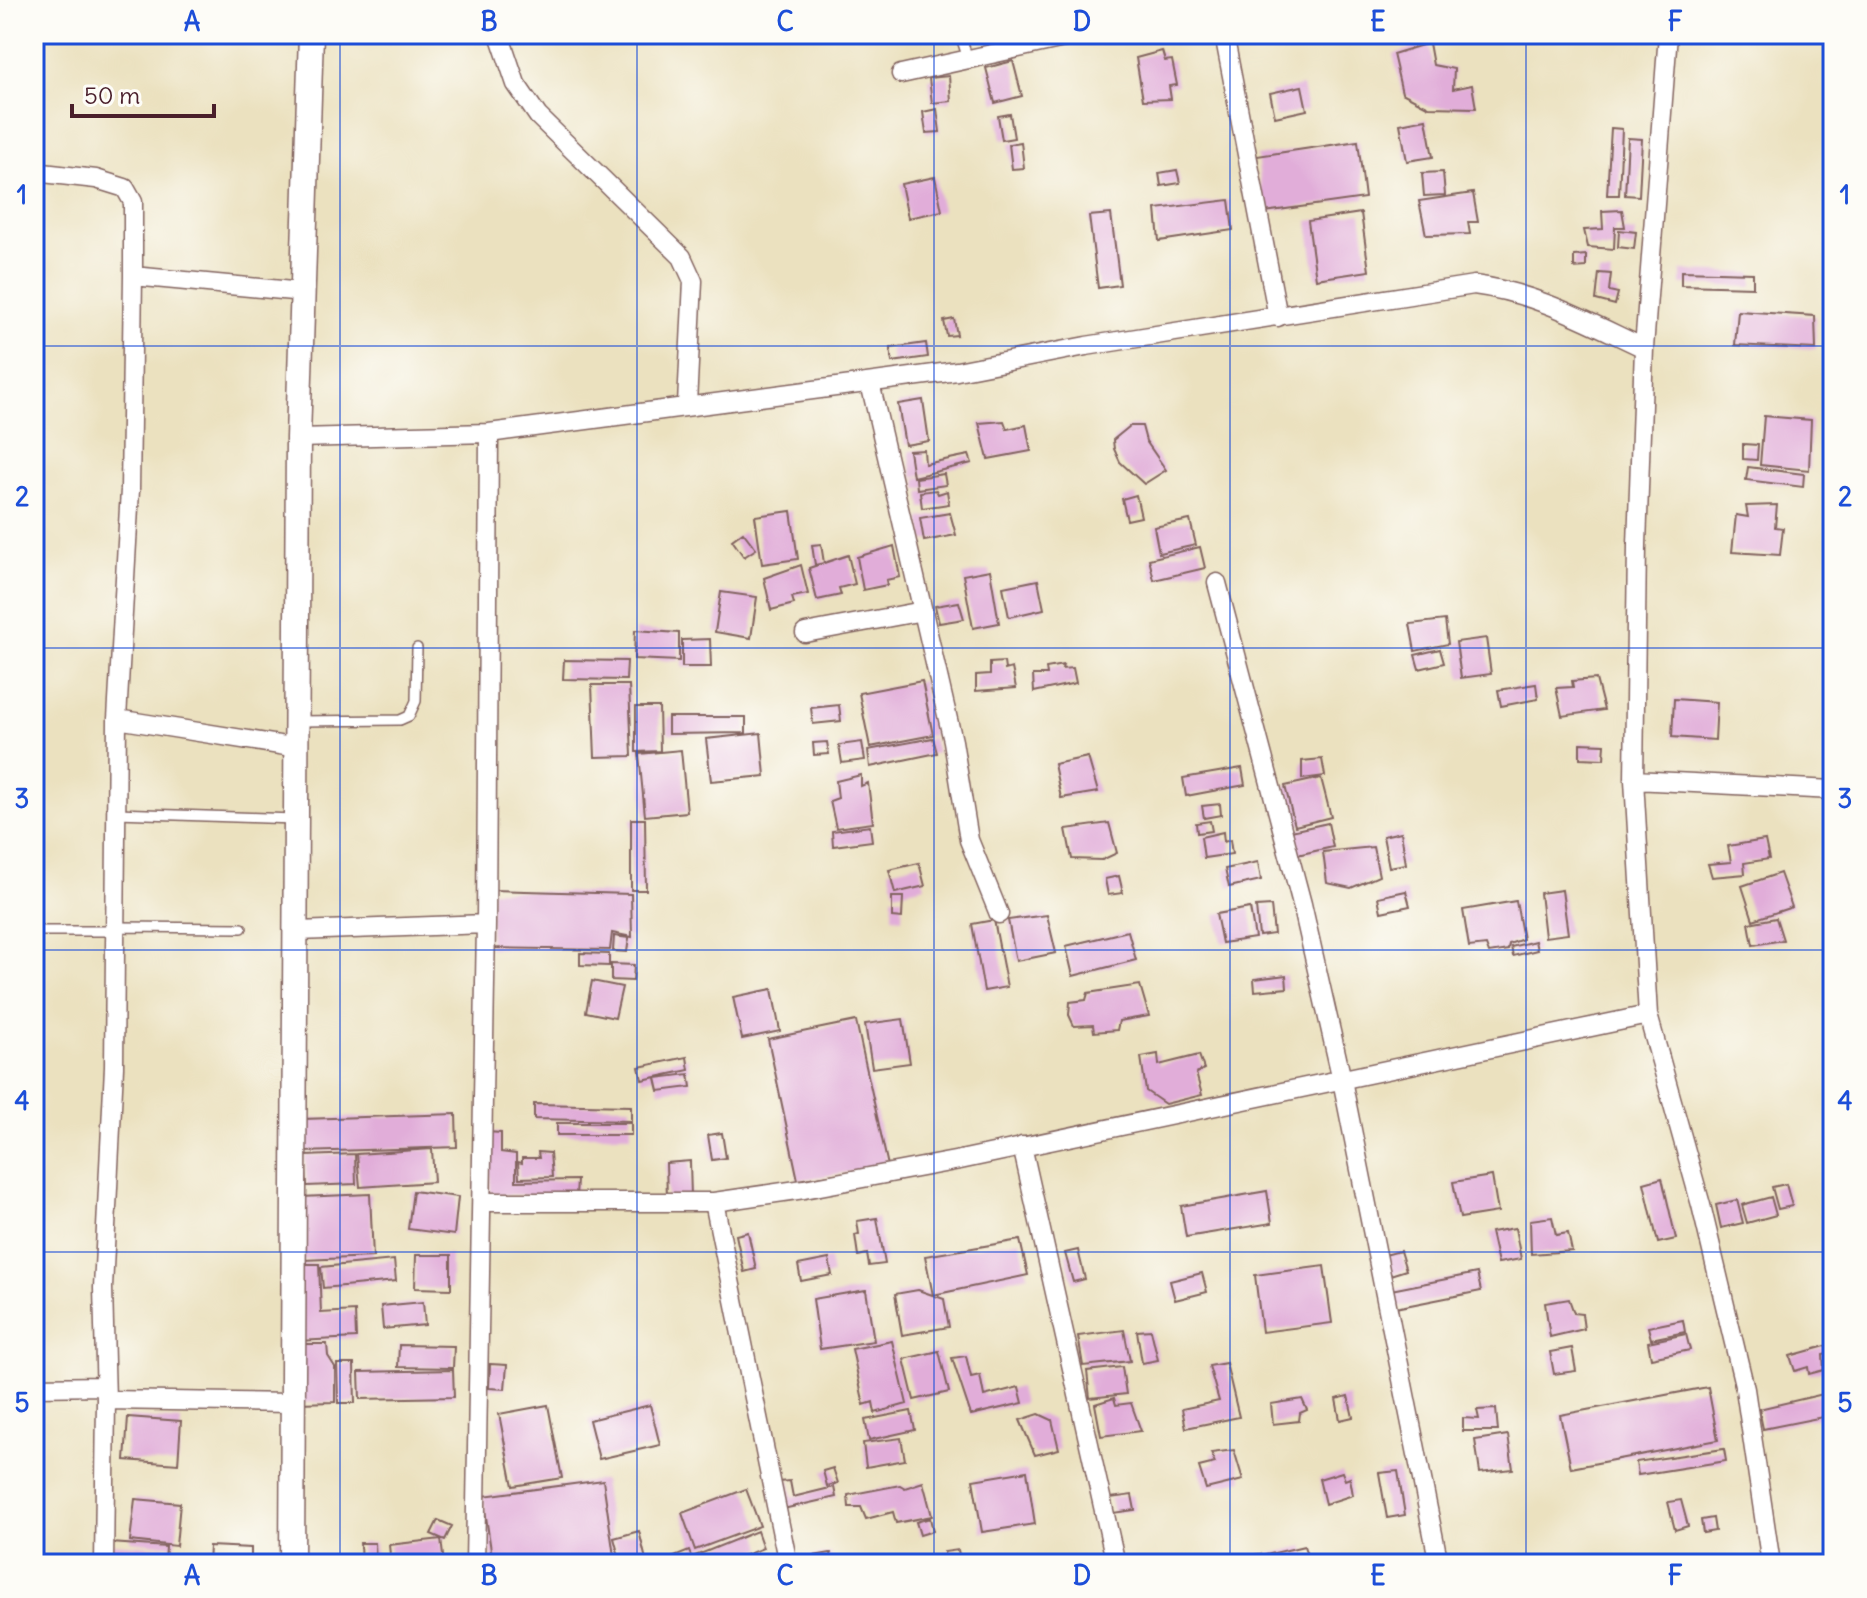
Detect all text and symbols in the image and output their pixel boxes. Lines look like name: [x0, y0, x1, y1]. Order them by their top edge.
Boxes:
text: A: [184, 5, 201, 38]
text: B: [480, 5, 498, 38]
text: C: [776, 5, 794, 38]
text: D: [1073, 5, 1091, 38]
text: E: [1370, 5, 1386, 38]
text: F: [1668, 5, 1683, 38]
scale bar: [72, 68, 214, 118]
text: 50 m: [84, 80, 140, 110]
text: 1: [17, 178, 27, 211]
text: 1: [1840, 178, 1850, 211]
text: 2: [15, 480, 29, 513]
text: 2: [1838, 480, 1852, 513]
text: 3: [15, 782, 29, 815]
text: 3: [1838, 782, 1852, 815]
text: 4: [14, 1084, 30, 1117]
text: 4: [1837, 1084, 1853, 1117]
text: 5: [15, 1386, 30, 1419]
text: 5: [1838, 1386, 1853, 1419]
text: A: [184, 1559, 201, 1592]
text: B: [480, 1559, 498, 1592]
text: C: [776, 1559, 794, 1592]
text: D: [1073, 1559, 1091, 1592]
text: E: [1370, 1559, 1386, 1592]
text: F: [1668, 1559, 1683, 1592]

